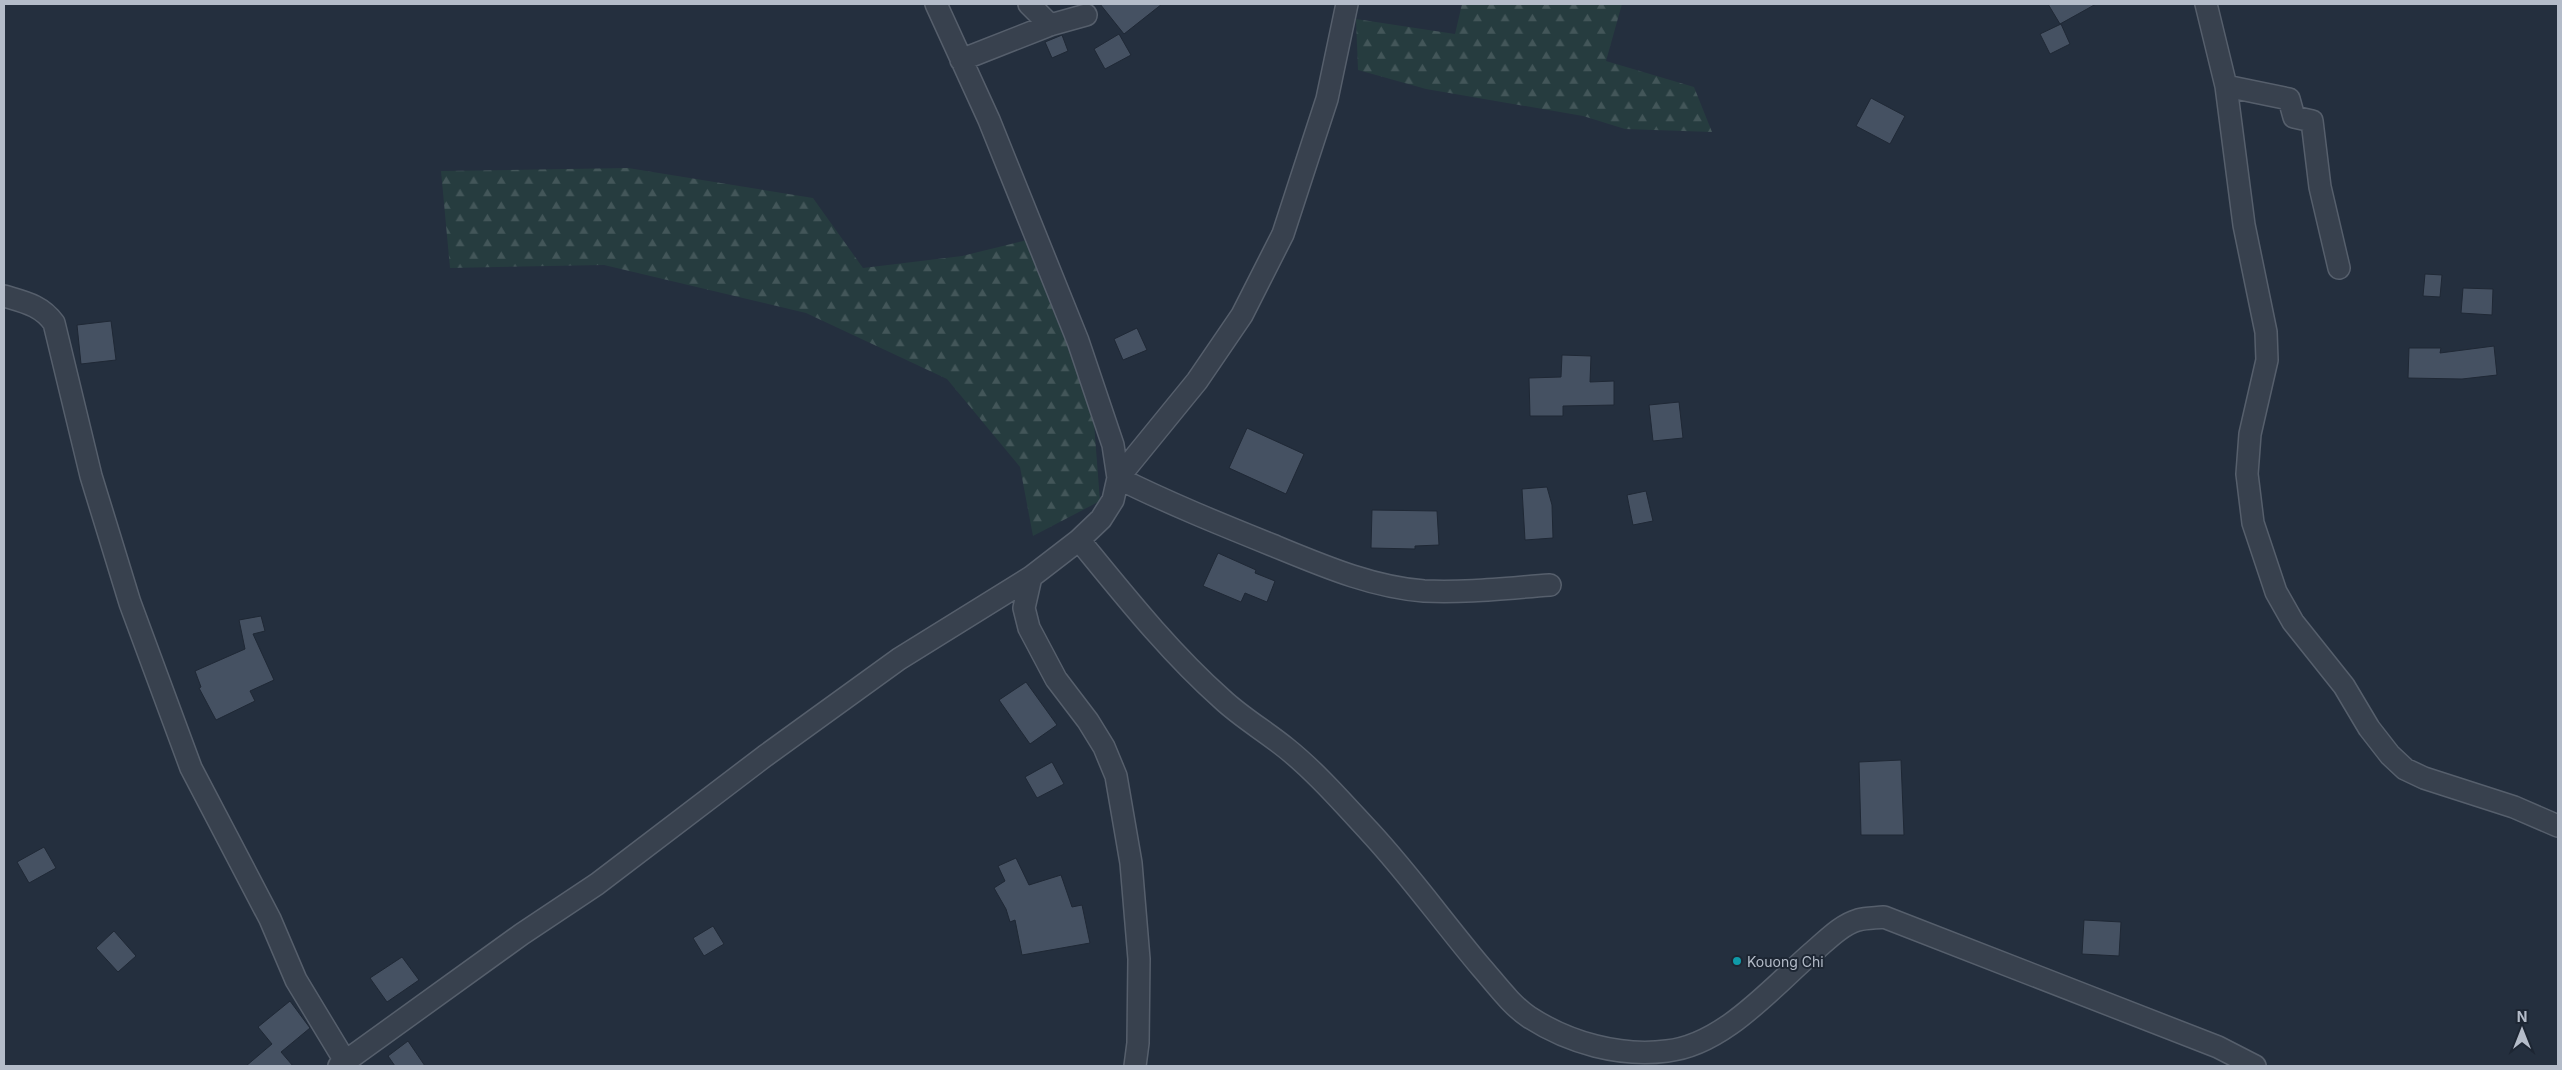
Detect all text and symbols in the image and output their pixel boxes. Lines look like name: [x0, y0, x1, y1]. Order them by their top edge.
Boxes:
place label: Kouong Chi: [1747, 953, 1824, 970]
marker: Kouong Chi: [1731, 955, 1743, 967]
north arrow: [2497, 1005, 2547, 1055]
text: N: [2517, 1008, 2527, 1025]

